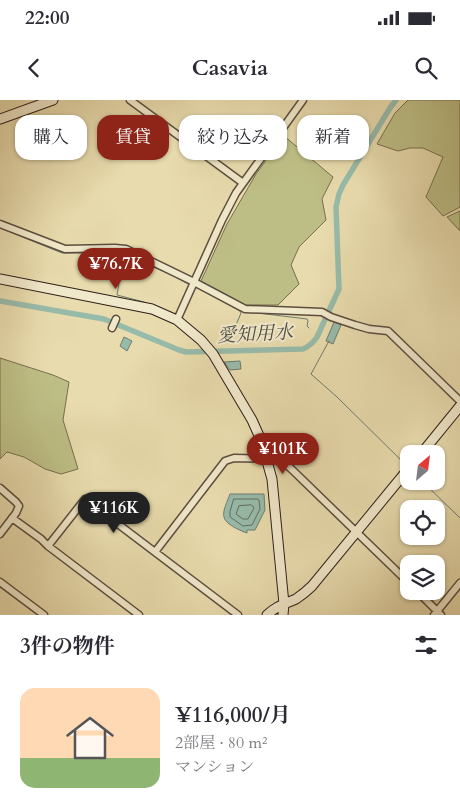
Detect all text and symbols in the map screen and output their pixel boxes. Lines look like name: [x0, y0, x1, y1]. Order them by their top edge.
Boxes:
text: 22:00: [25, 5, 69, 31]
text: Casavia: [192, 53, 268, 83]
icon: back: [20, 54, 48, 82]
icon: search: [412, 54, 440, 82]
chip: 購入: [15, 115, 87, 160]
chip: 賃貸: [97, 115, 169, 160]
chip: 絞り込み: [179, 115, 287, 160]
chip: 新着: [297, 115, 369, 160]
pin: ¥76.7K: [75, 248, 157, 290]
text: ¥76.7K: [89, 253, 143, 275]
water label: 愛知用水: [216, 319, 296, 349]
pin: ¥101K: [248, 432, 318, 475]
text: ¥101K: [258, 438, 308, 460]
north arrow: [400, 445, 445, 490]
map controls: [400, 445, 445, 600]
pin: ¥116K: [79, 492, 149, 534]
text: ¥116K: [89, 497, 139, 519]
button: locate: [400, 500, 445, 545]
button: layers: [400, 555, 445, 600]
icon: filters: [412, 631, 440, 659]
text: 3件の物件: [20, 632, 115, 661]
text: ¥116,000/月: [175, 701, 291, 730]
icon: home: [60, 708, 120, 768]
text: 2部屋 · 80 m²: [175, 732, 267, 754]
text: マンション: [175, 756, 254, 778]

